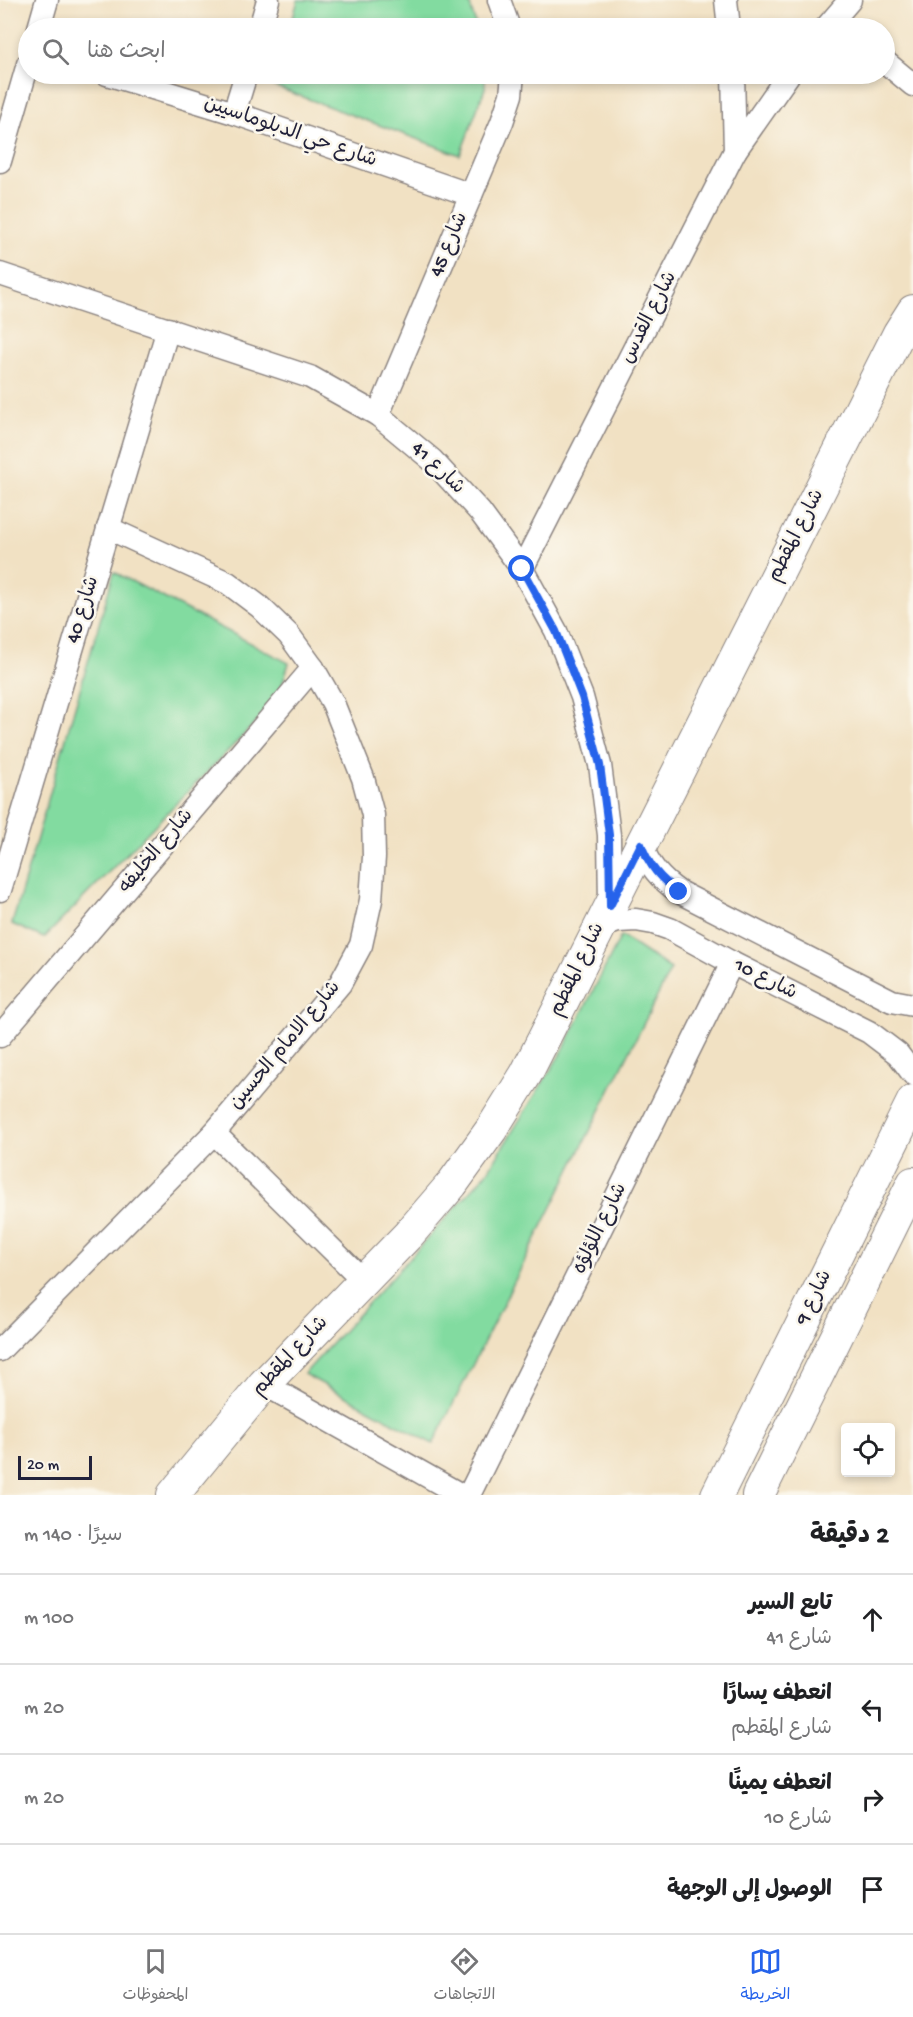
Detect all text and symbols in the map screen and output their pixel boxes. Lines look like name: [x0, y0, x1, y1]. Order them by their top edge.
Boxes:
search box: [18, 18, 895, 84]
icon: search: [39, 35, 72, 68]
text: ابحث هنا: [87, 40, 166, 66]
street label: شارع حي الدبلوماسيين: [200, 92, 380, 176]
street label: شارع 45: [425, 209, 474, 281]
street label: شارع القدس: [616, 268, 683, 368]
street label: شارع 41: [405, 437, 469, 500]
street label: شارع المقطم: [763, 485, 830, 586]
route start: [508, 555, 534, 581]
street label: شارع 40: [62, 573, 105, 646]
street label: شارع الخليفه: [114, 804, 199, 899]
route end: [665, 878, 691, 904]
street label: شارع المقطم: [545, 919, 610, 1020]
street label: شارع 10: [729, 953, 801, 1006]
street label: شارع الامام الحسين: [225, 976, 346, 1115]
street label: شارع اللؤلؤه: [568, 1179, 633, 1278]
street label: شارع 9: [791, 1266, 838, 1330]
street label: شارع المقطم: [247, 1312, 334, 1402]
map controls: [841, 1423, 895, 1477]
button: locate: [841, 1423, 895, 1477]
scale bar: [18, 1453, 92, 1480]
text: 20 m: [27, 1457, 59, 1476]
text: 2 دقيقة: [810, 1522, 889, 1553]
text: سيرًا · 140 m: [24, 1525, 122, 1548]
text: تابع السير: [748, 1592, 832, 1618]
icon: ahead: [856, 1603, 889, 1636]
text: 100 m: [24, 1608, 74, 1631]
text: شارع 41: [766, 1628, 832, 1651]
text: انعطف يسارًا: [723, 1682, 832, 1708]
icon: left: [856, 1693, 889, 1726]
text: 20 m: [24, 1698, 64, 1721]
text: شارع المقطم: [731, 1718, 832, 1741]
text: انعطف يمينًا: [729, 1772, 832, 1798]
icon: right: [856, 1783, 889, 1816]
text: 20 m: [24, 1788, 64, 1811]
text: شارع 10: [765, 1808, 832, 1831]
icon: arrive: [856, 1873, 889, 1906]
text: الوصول إلى الوجهة: [667, 1878, 832, 1904]
tab: المحفوظات: [123, 1945, 188, 2008]
tab: الاتجاهات: [434, 1945, 495, 2008]
tab: الخريطة: [741, 1945, 790, 2008]

